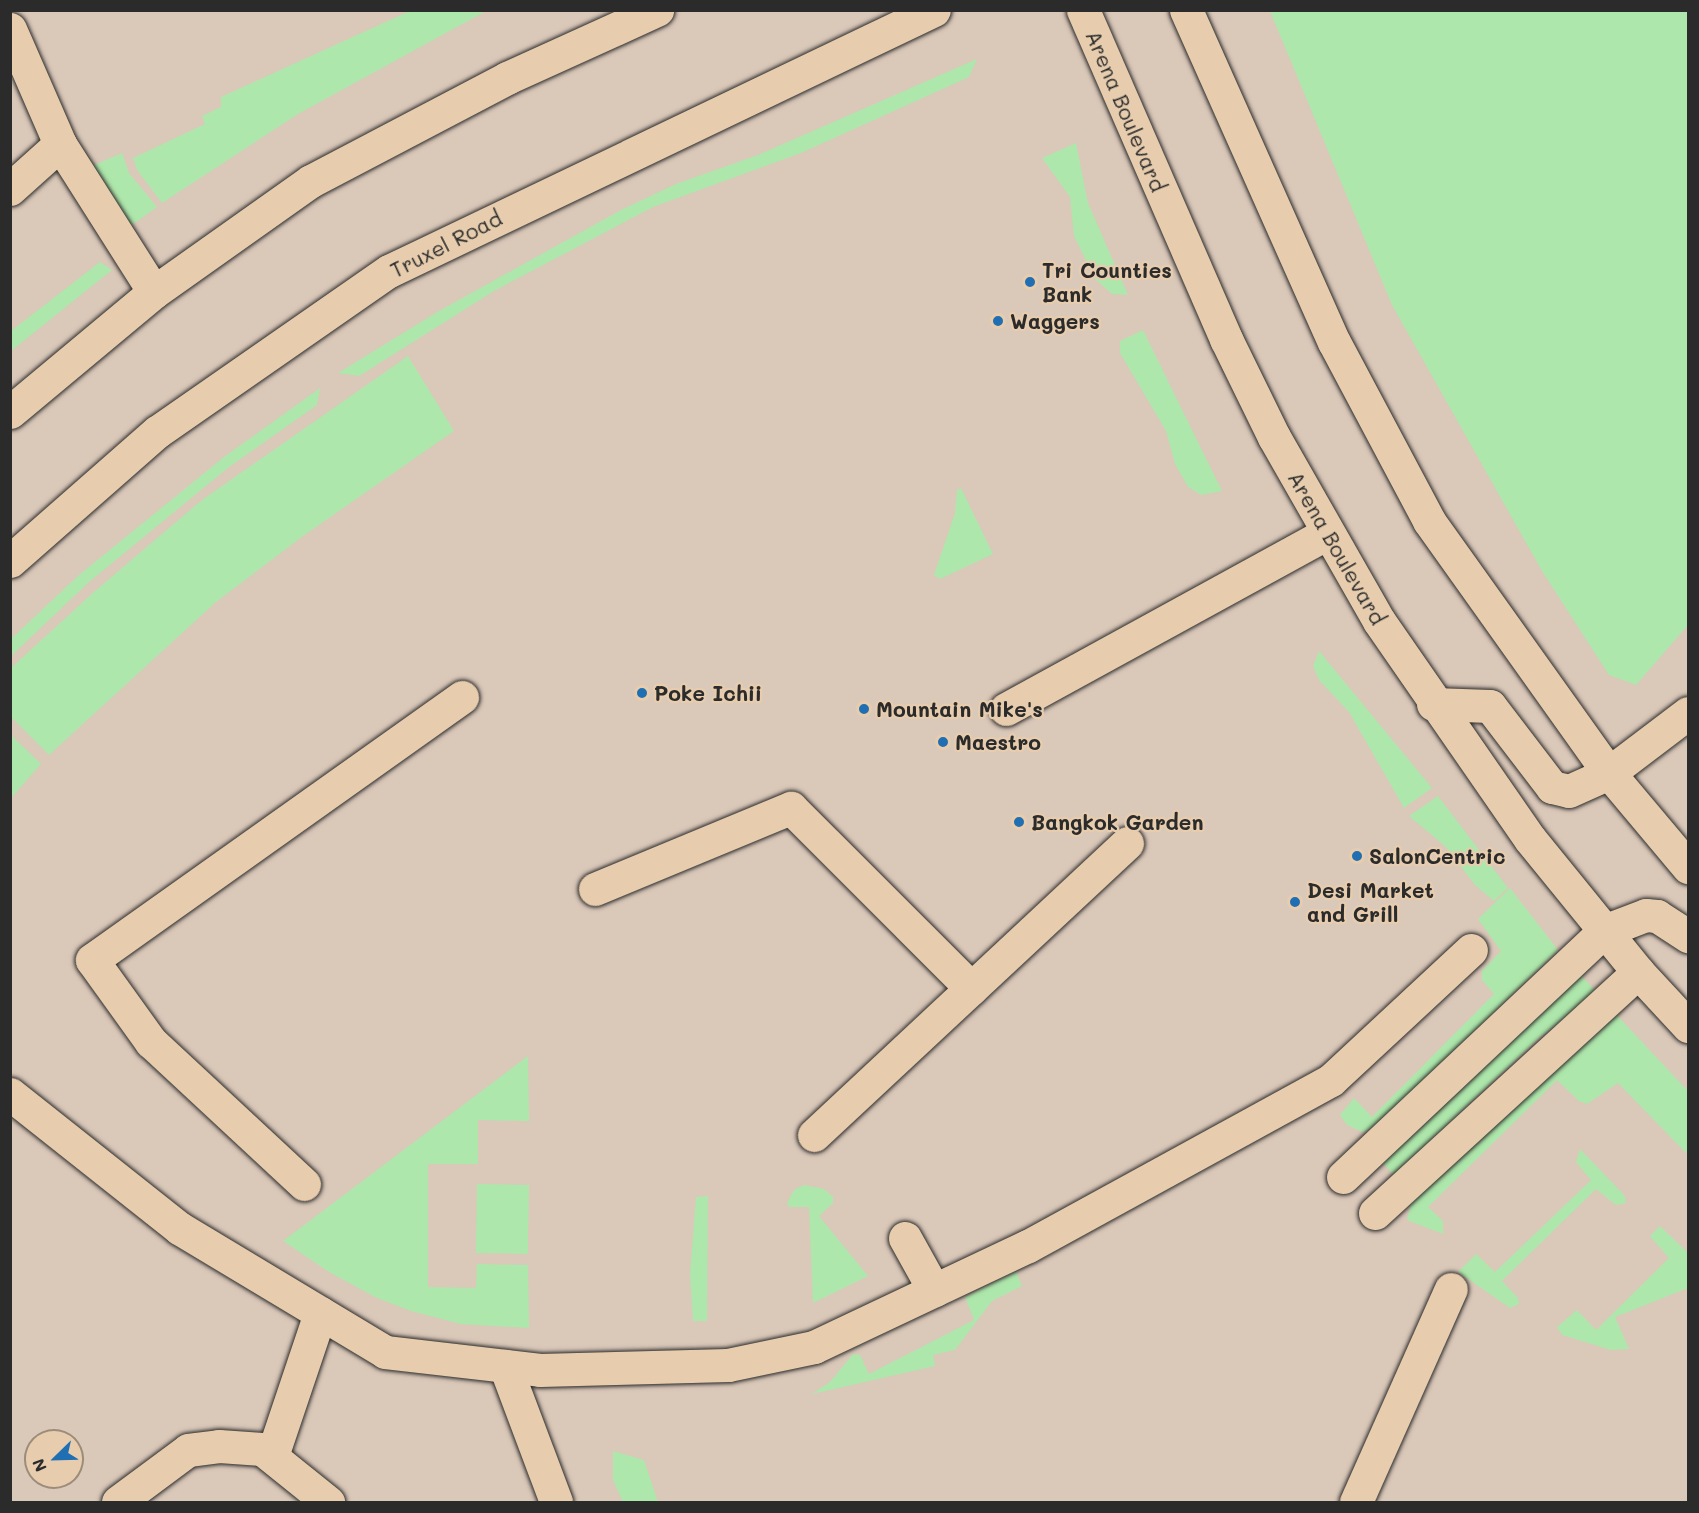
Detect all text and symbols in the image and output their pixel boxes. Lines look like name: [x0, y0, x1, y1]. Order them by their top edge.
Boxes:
street label: Arena Boulevard: [1081, 27, 1171, 195]
street label: Truxel Road: [386, 205, 506, 283]
place label: Tri Counties Bank: [1042, 257, 1172, 307]
marker: Tri Counties Bank: [1023, 275, 1037, 289]
place label: Waggers: [1010, 308, 1100, 334]
marker: Waggers: [991, 314, 1005, 328]
street label: Arena Boulevard: [1283, 467, 1391, 629]
place label: Poke Ichii: [654, 680, 762, 706]
marker: Poke Ichii: [635, 686, 649, 700]
place label: Mountain Mike's: [876, 696, 1043, 722]
marker: Mountain Mike's: [857, 702, 871, 716]
place label: Maestro: [955, 729, 1041, 755]
marker: Maestro: [936, 735, 950, 749]
place label: Bangkok Garden: [1031, 809, 1203, 835]
marker: Bangkok Garden: [1012, 815, 1026, 829]
place label: SalonCentric: [1369, 843, 1506, 869]
marker: SalonCentric: [1350, 849, 1364, 863]
place label: Desi Market and Grill: [1307, 877, 1434, 927]
marker: Desi Market and Grill: [1288, 895, 1302, 909]
north arrow: [24, 1429, 84, 1489]
text: N: [27, 1456, 51, 1475]

